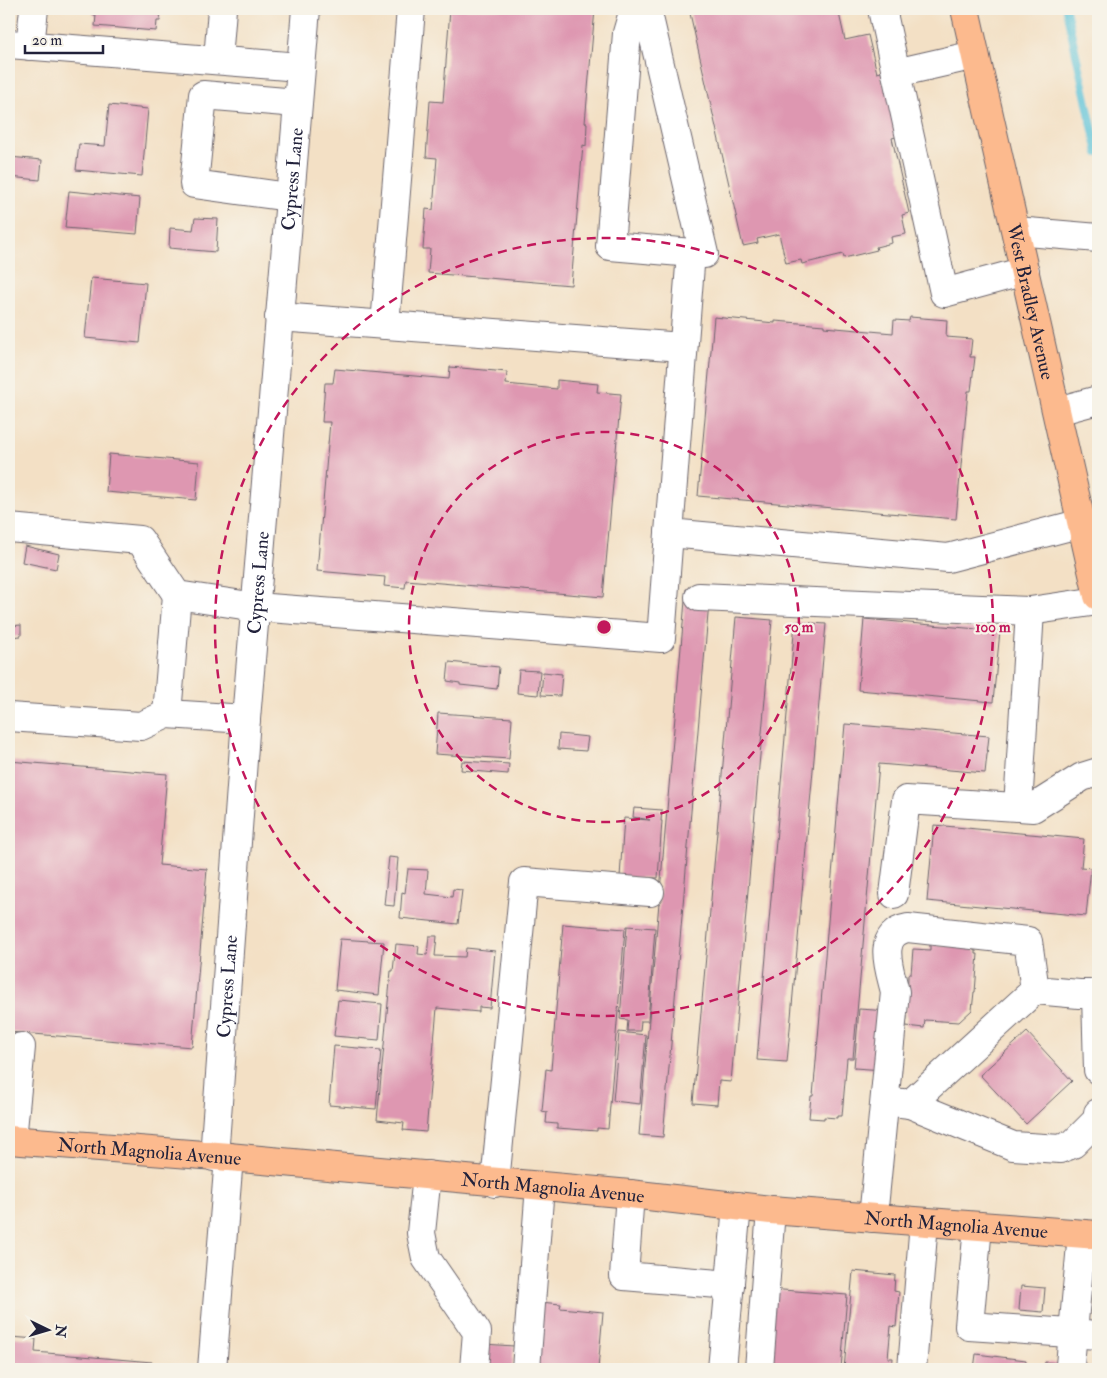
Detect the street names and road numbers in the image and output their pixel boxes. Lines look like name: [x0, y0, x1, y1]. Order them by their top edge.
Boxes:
street label: Cypress Lane: [276, 127, 309, 232]
street label: West Bradley Avenue: [1001, 221, 1060, 382]
street label: Cypress Lane: [242, 530, 275, 635]
street label: Cypress Lane: [212, 934, 243, 1039]
street label: North Magnolia Avenue: [57, 1133, 242, 1171]
street label: North Magnolia Avenue: [460, 1167, 646, 1209]
street label: North Magnolia Avenue: [863, 1206, 1049, 1244]

